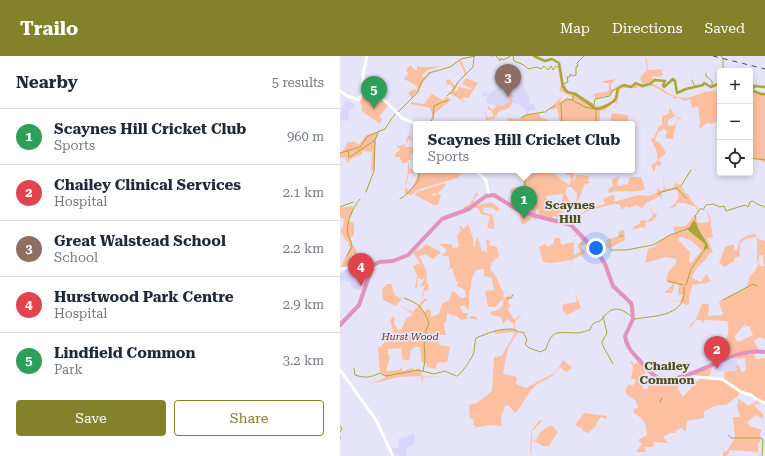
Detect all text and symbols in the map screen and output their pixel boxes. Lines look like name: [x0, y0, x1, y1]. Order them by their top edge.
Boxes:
text: Trailo: [20, 17, 78, 40]
text: Map: [560, 20, 590, 36]
text: Directions: [612, 20, 682, 36]
text: Saved: [704, 20, 745, 36]
pin: 3: [495, 64, 521, 97]
map controls: [717, 68, 753, 176]
button: +: [717, 68, 753, 104]
text: Nearby: [16, 72, 78, 92]
text: 5 results: [272, 75, 324, 90]
pin: 5: [361, 76, 387, 109]
button: −: [717, 104, 753, 140]
text: Scaynes Hill Cricket Club: [54, 120, 246, 138]
popup: [413, 121, 635, 173]
text: 1: [25, 129, 33, 144]
text: 960 m: [287, 129, 324, 144]
text: Scaynes Hill Cricket Club: [428, 131, 620, 149]
text: Sports: [54, 138, 95, 153]
button: locate: [717, 140, 753, 176]
text: Sports: [428, 149, 469, 164]
text: Chailey Clinical Services: [54, 176, 241, 194]
text: 2: [25, 185, 33, 200]
text: 2.1 km: [283, 185, 324, 200]
pin: 1: [511, 186, 537, 219]
text: Hospital: [54, 194, 107, 209]
district label: Scaynes Hill: [545, 198, 595, 226]
text: Great Walstead School: [54, 232, 226, 250]
your location: [586, 238, 606, 258]
text: 3: [25, 241, 33, 256]
text: 2.2 km: [283, 241, 324, 256]
text: School: [54, 250, 98, 265]
pin: 4: [348, 253, 374, 286]
text: Hurstwood Park Centre: [54, 288, 234, 306]
text: 4: [25, 297, 33, 312]
text: 2.9 km: [283, 297, 324, 312]
text: Hospital: [54, 306, 107, 321]
park label: Hurst Wood: [380, 331, 439, 342]
pin: 2: [704, 336, 730, 369]
text: Lindfield Common: [54, 344, 196, 362]
text: 5: [25, 353, 33, 368]
text: 3.2 km: [283, 353, 324, 368]
district label: Chailey Common: [639, 359, 695, 387]
text: Park: [54, 362, 83, 377]
button: Save: [16, 400, 166, 436]
button: Share: [174, 400, 324, 436]

